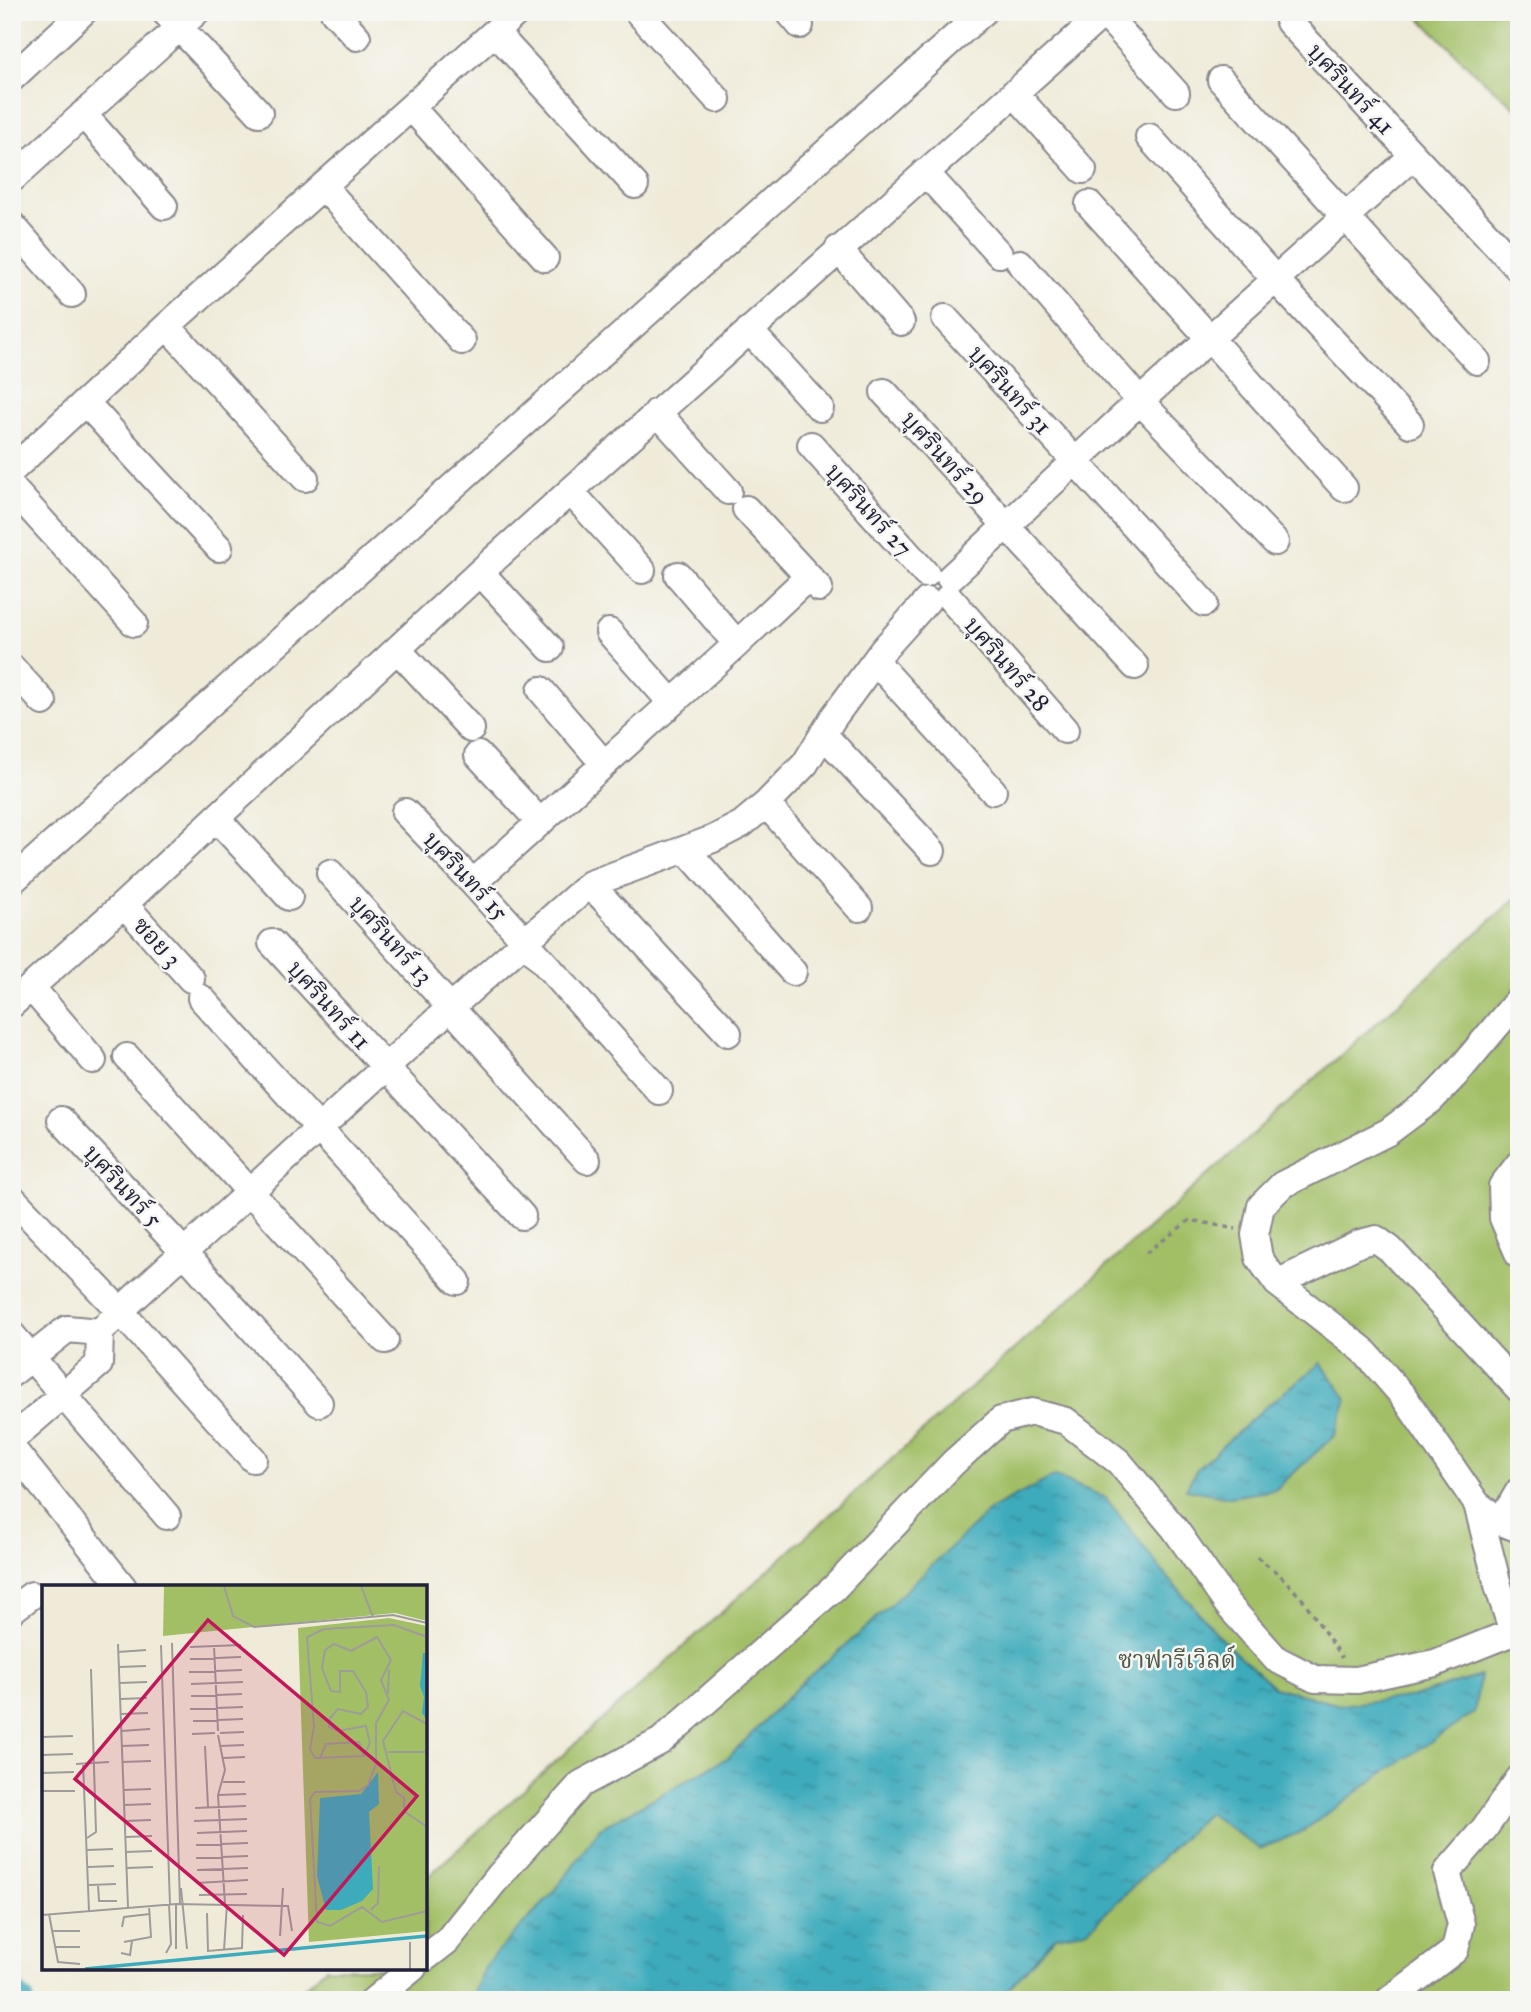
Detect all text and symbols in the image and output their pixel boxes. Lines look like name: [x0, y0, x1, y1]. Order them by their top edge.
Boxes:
street label: บุศรินทร์ 41: [1301, 36, 1402, 141]
street label: บุศรินทร์ 31: [962, 338, 1059, 441]
street label: บุศรินทร์ 29: [895, 404, 996, 511]
street label: บุศรินทร์ 27: [819, 457, 919, 563]
street label: บุศรินทร์ 28: [958, 610, 1057, 718]
street label: บุศรินทร์ 15: [417, 824, 516, 927]
street label: บุศรินทร์ 13: [343, 888, 440, 991]
street label: ซอย 3: [127, 911, 187, 973]
street label: บุศรินทร์ 11: [281, 953, 378, 1056]
street label: บุศรินทร์ 5: [77, 1138, 170, 1234]
inset map: [42, 1585, 427, 1970]
park label: ซาฟารีเวิลด์: [1118, 1644, 1236, 1675]

